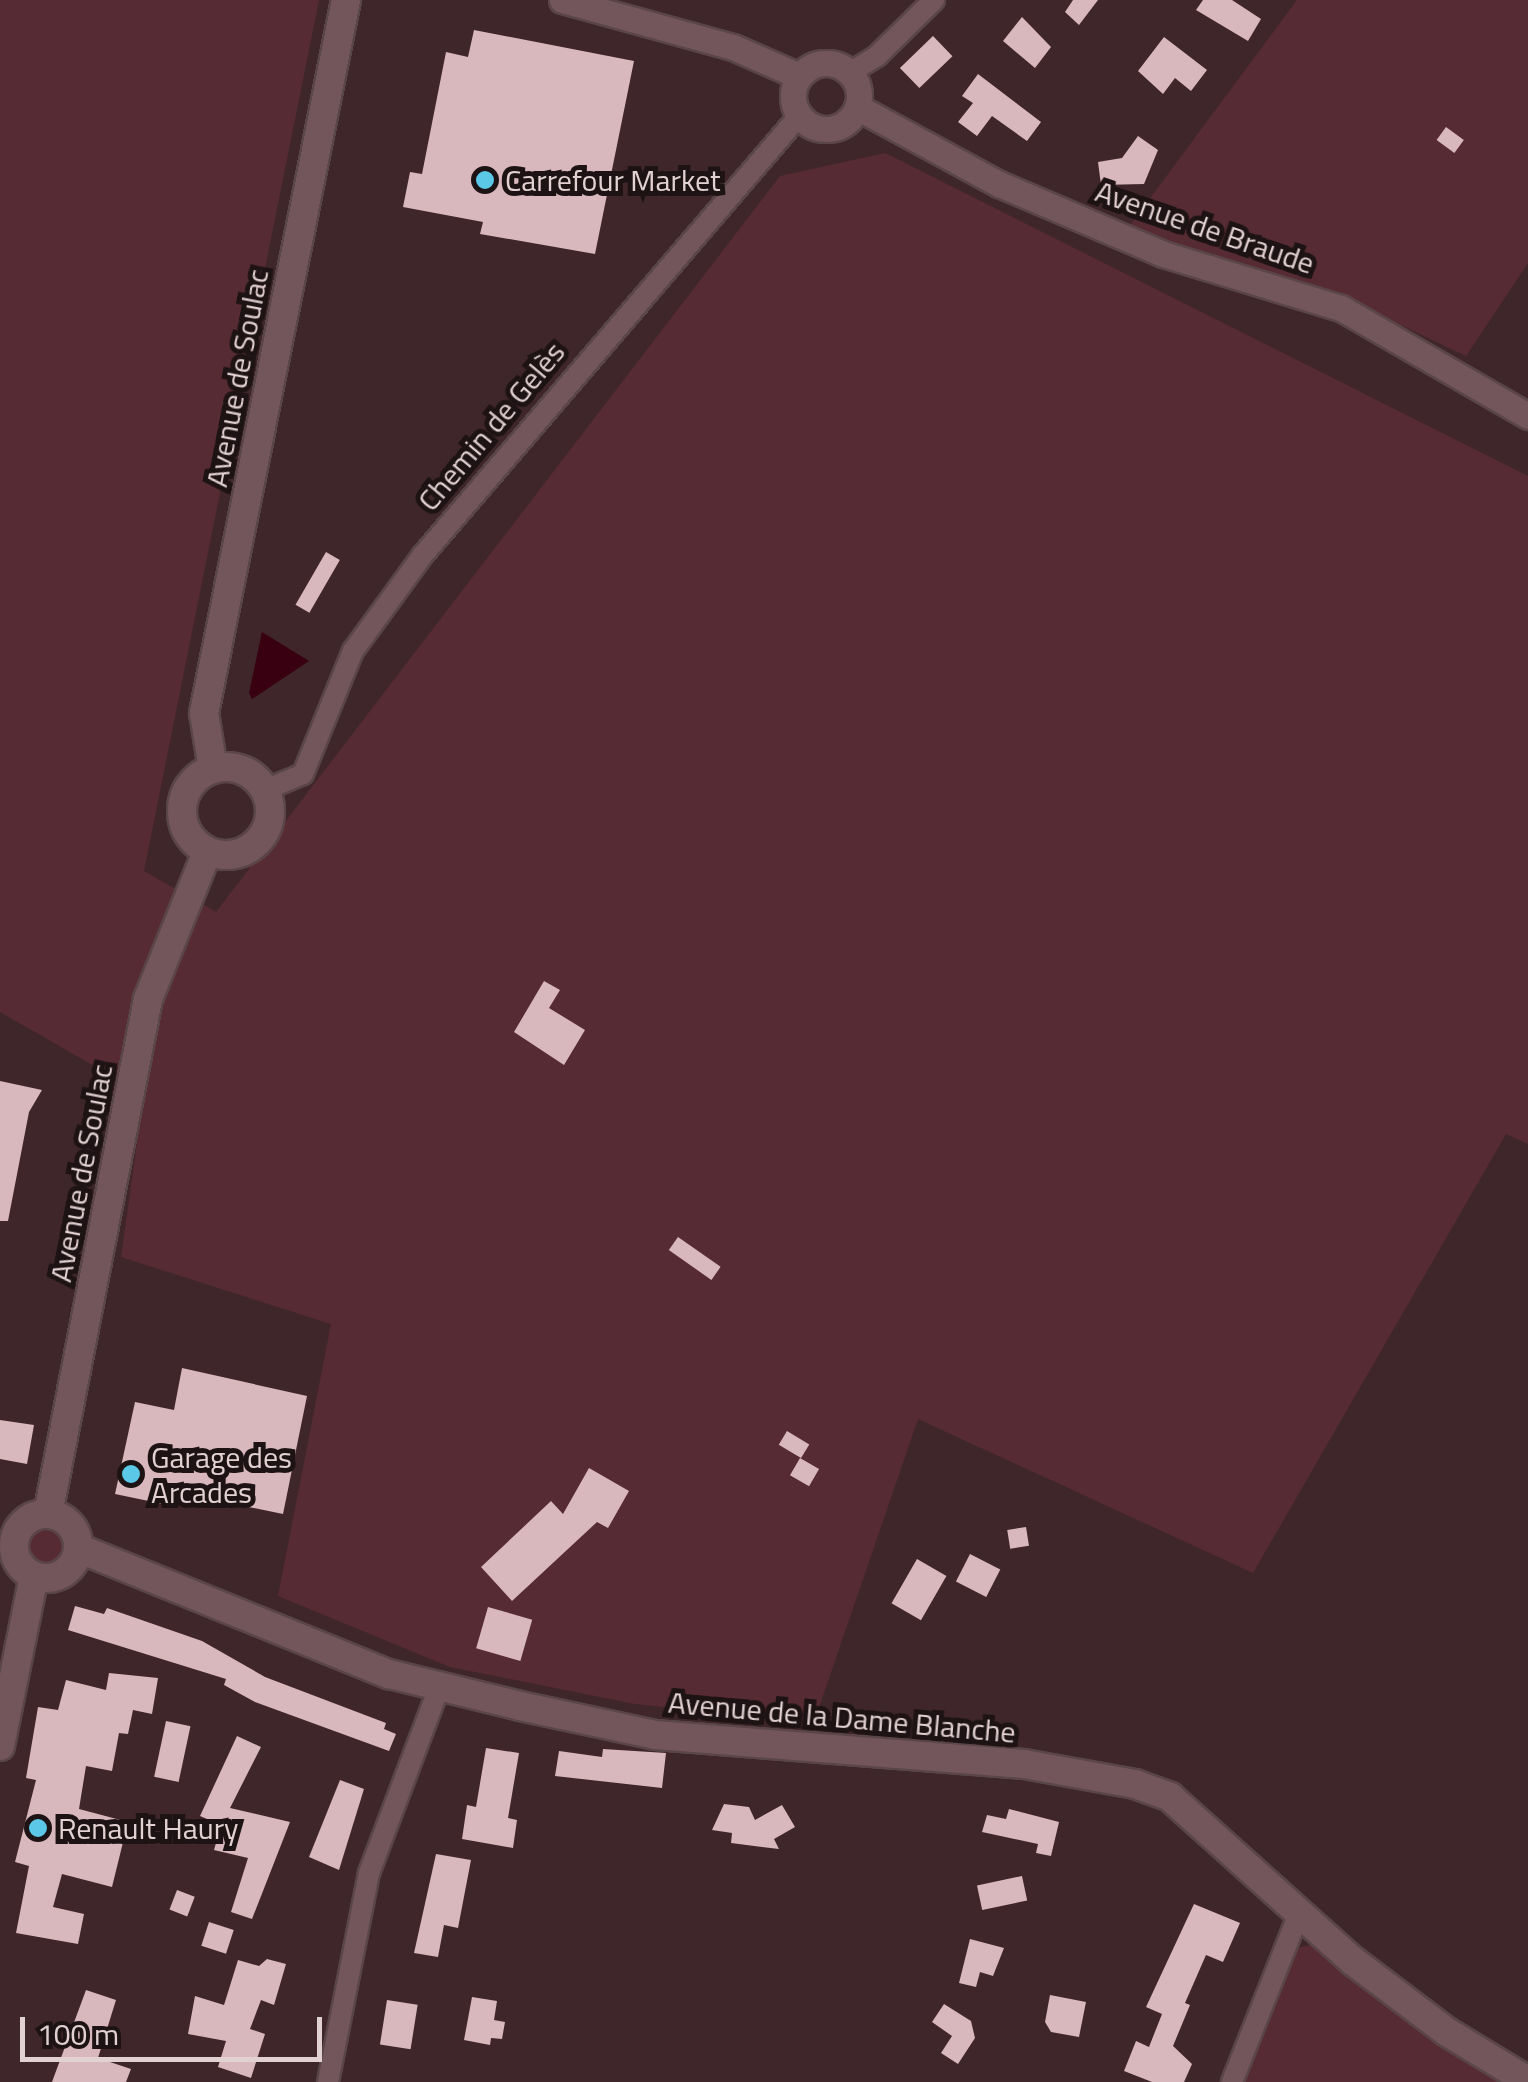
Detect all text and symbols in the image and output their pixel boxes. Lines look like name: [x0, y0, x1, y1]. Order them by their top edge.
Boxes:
place label: Carrefour Market: [505, 162, 721, 198]
marker: Carrefour Market: [474, 169, 496, 191]
street label: Avenue de Braude: [1091, 173, 1319, 281]
street label: Avenue de Soulac: [198, 266, 276, 490]
street label: Chemin de Gelès: [410, 334, 572, 518]
street label: Avenue de Soulac: [42, 1061, 120, 1285]
place label: Garage des Arcades: [151, 1439, 292, 1510]
marker: Garage des Arcades: [120, 1463, 142, 1485]
street label: Avenue de la Dame Blanche: [667, 1684, 1017, 1750]
place label: Renault Haury: [58, 1810, 239, 1846]
marker: Renault Haury: [27, 1817, 49, 1839]
scale bar: [25, 1997, 328, 2059]
text: 100 m: [37, 2011, 119, 2057]

